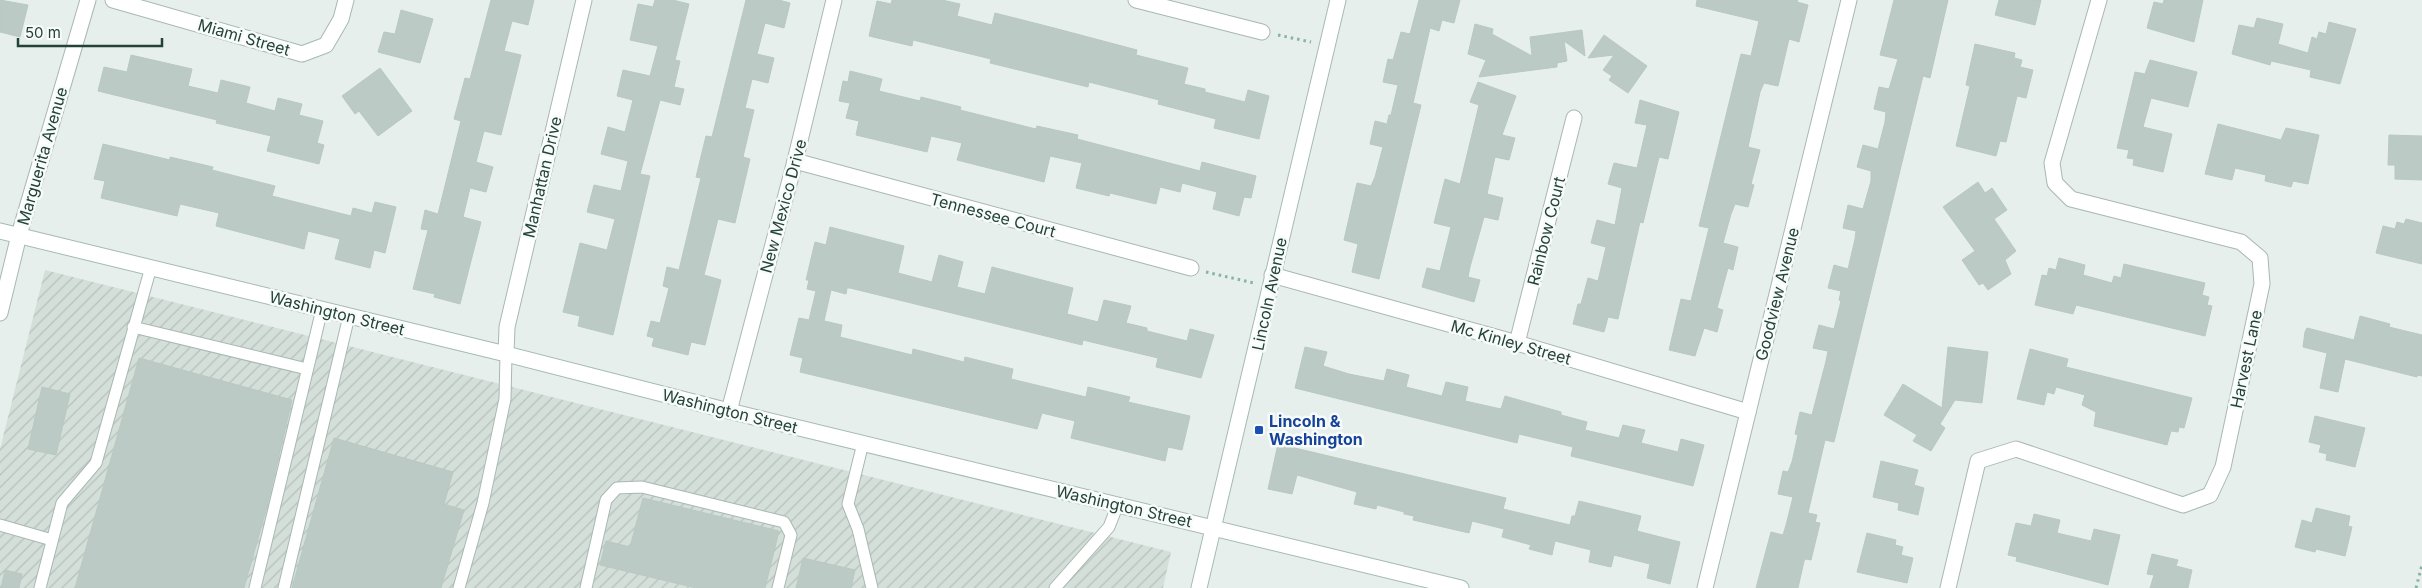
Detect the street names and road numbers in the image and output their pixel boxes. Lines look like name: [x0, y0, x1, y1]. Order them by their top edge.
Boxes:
street label: Miami Street: [196, 14, 292, 60]
street label: Marguerita Avenue: [13, 85, 71, 227]
street label: Manhattan Drive: [518, 114, 566, 240]
street label: New Mexico Drive: [756, 137, 810, 275]
street label: Rainbow Court: [1523, 174, 1569, 288]
street label: Tennessee Court: [928, 189, 1058, 241]
street label: Goodview Avenue: [1751, 225, 1803, 363]
street label: Lincoln Avenue: [1247, 236, 1291, 352]
street label: Washington Street: [267, 287, 407, 339]
street label: Harvest Lane: [2226, 308, 2266, 410]
street label: Mc Kinley Street: [1449, 315, 1573, 369]
street label: Washington Street: [660, 385, 800, 437]
street label: Washington Street: [1054, 481, 1194, 531]

